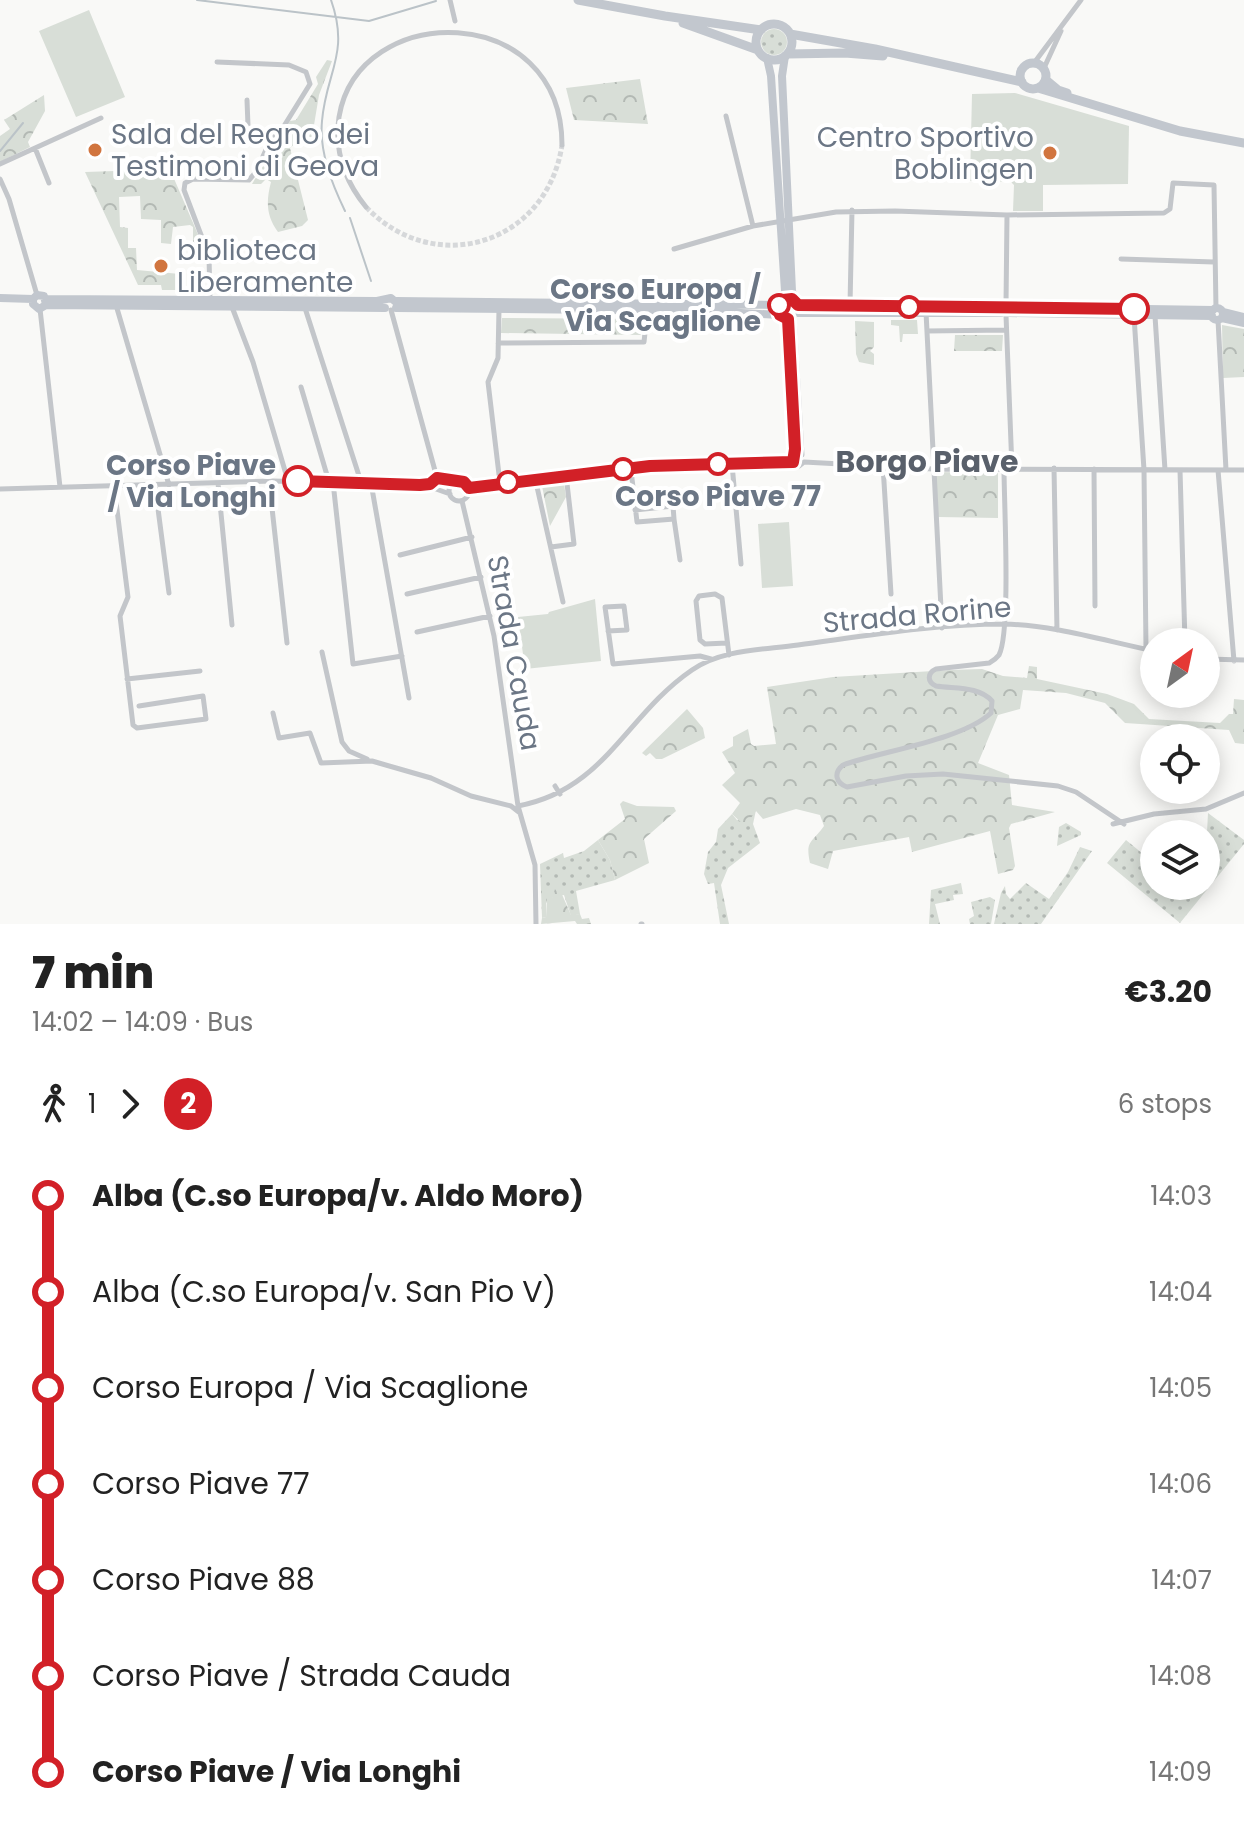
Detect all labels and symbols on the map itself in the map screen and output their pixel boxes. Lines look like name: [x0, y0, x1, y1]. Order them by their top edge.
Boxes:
place label: Sala del Regno dei Testimoni di Geova: [111, 115, 379, 186]
place label: Centro Sportivo Boblingen: [817, 118, 1034, 189]
marker: Sala del Regno dei Testimoni di Geova: [86, 141, 104, 159]
marker: Centro Sportivo Boblingen: [1041, 144, 1059, 162]
place label: biblioteca Liberamente: [177, 231, 353, 302]
marker: biblioteca Liberamente: [152, 257, 170, 275]
place label: Corso Europa / Via Scaglione: [550, 270, 761, 341]
marker: Corso Europa / Via Scaglione: [768, 294, 790, 316]
unlabelled marker: [1119, 294, 1149, 324]
unlabelled marker: [898, 296, 920, 318]
district label: Borgo Piave: [836, 440, 1018, 483]
place label: Corso Piave / Via Longhi: [106, 446, 276, 517]
marker: Corso Piave 77: [707, 453, 729, 475]
unlabelled marker: [612, 458, 634, 480]
marker: Corso Piave / Via Longhi: [283, 466, 313, 496]
unlabelled marker: [497, 471, 519, 493]
place label: Corso Piave 77: [615, 477, 821, 516]
street label: Strada Cauda: [478, 552, 550, 754]
street label: Strada Rorine: [821, 587, 1013, 643]
north arrow: [1140, 628, 1220, 708]

